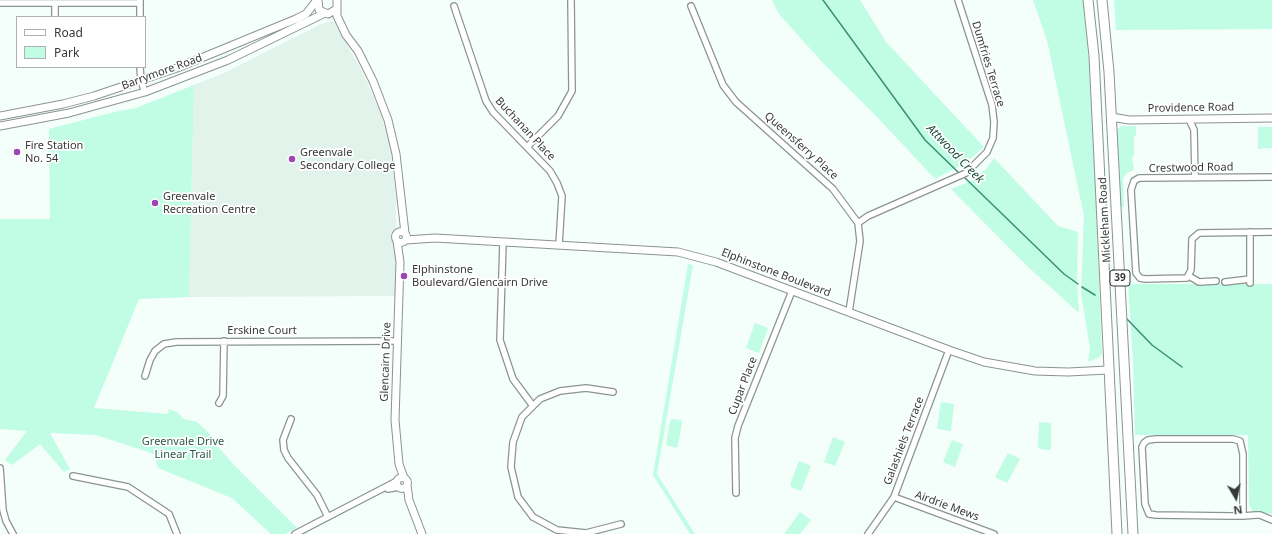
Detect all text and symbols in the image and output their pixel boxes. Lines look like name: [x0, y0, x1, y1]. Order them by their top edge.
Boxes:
legend: [16, 16, 146, 68]
street label: Dumfries Terrace: [969, 20, 1007, 108]
text: Road: [54, 24, 83, 41]
text: Park: [54, 44, 79, 61]
street label: Barrymore Road: [120, 51, 204, 93]
street label: Buchanan Place: [492, 95, 558, 163]
street label: Providence Road: [1148, 101, 1234, 115]
street label: Queensferry Place: [761, 109, 841, 183]
water label: Attwood Creek: [923, 121, 987, 187]
place label: Fire Station No. 54: [25, 139, 83, 165]
place label: Greenvale Secondary College: [300, 146, 395, 172]
marker: Fire Station No. 54: [12, 147, 22, 157]
marker: Greenvale Secondary College: [287, 154, 297, 164]
street label: Crestwood Road: [1149, 161, 1233, 175]
street label: Mickleham Road: [1096, 177, 1114, 263]
place label: Greenvale Recreation Centre: [163, 190, 256, 216]
marker: Greenvale Recreation Centre: [150, 198, 160, 208]
street label: Elphinstone Boulevard: [719, 246, 833, 300]
place label: Elphinstone Boulevard/Glencairn Drive: [412, 263, 548, 289]
road number: 39: [1110, 270, 1130, 286]
marker: Elphinstone Boulevard/Glencairn Drive: [399, 271, 409, 281]
street label: Glencairn Drive: [378, 322, 394, 402]
street label: Erskine Court: [227, 324, 297, 338]
street label: Cupar Place: [726, 355, 760, 417]
street label: Galashiels Terrace: [881, 395, 927, 487]
park label: Greenvale Drive Linear Trail: [142, 435, 224, 461]
north arrow: [1216, 478, 1256, 518]
street label: Airdrie Mews: [913, 488, 981, 524]
text: N: [1232, 502, 1244, 518]

